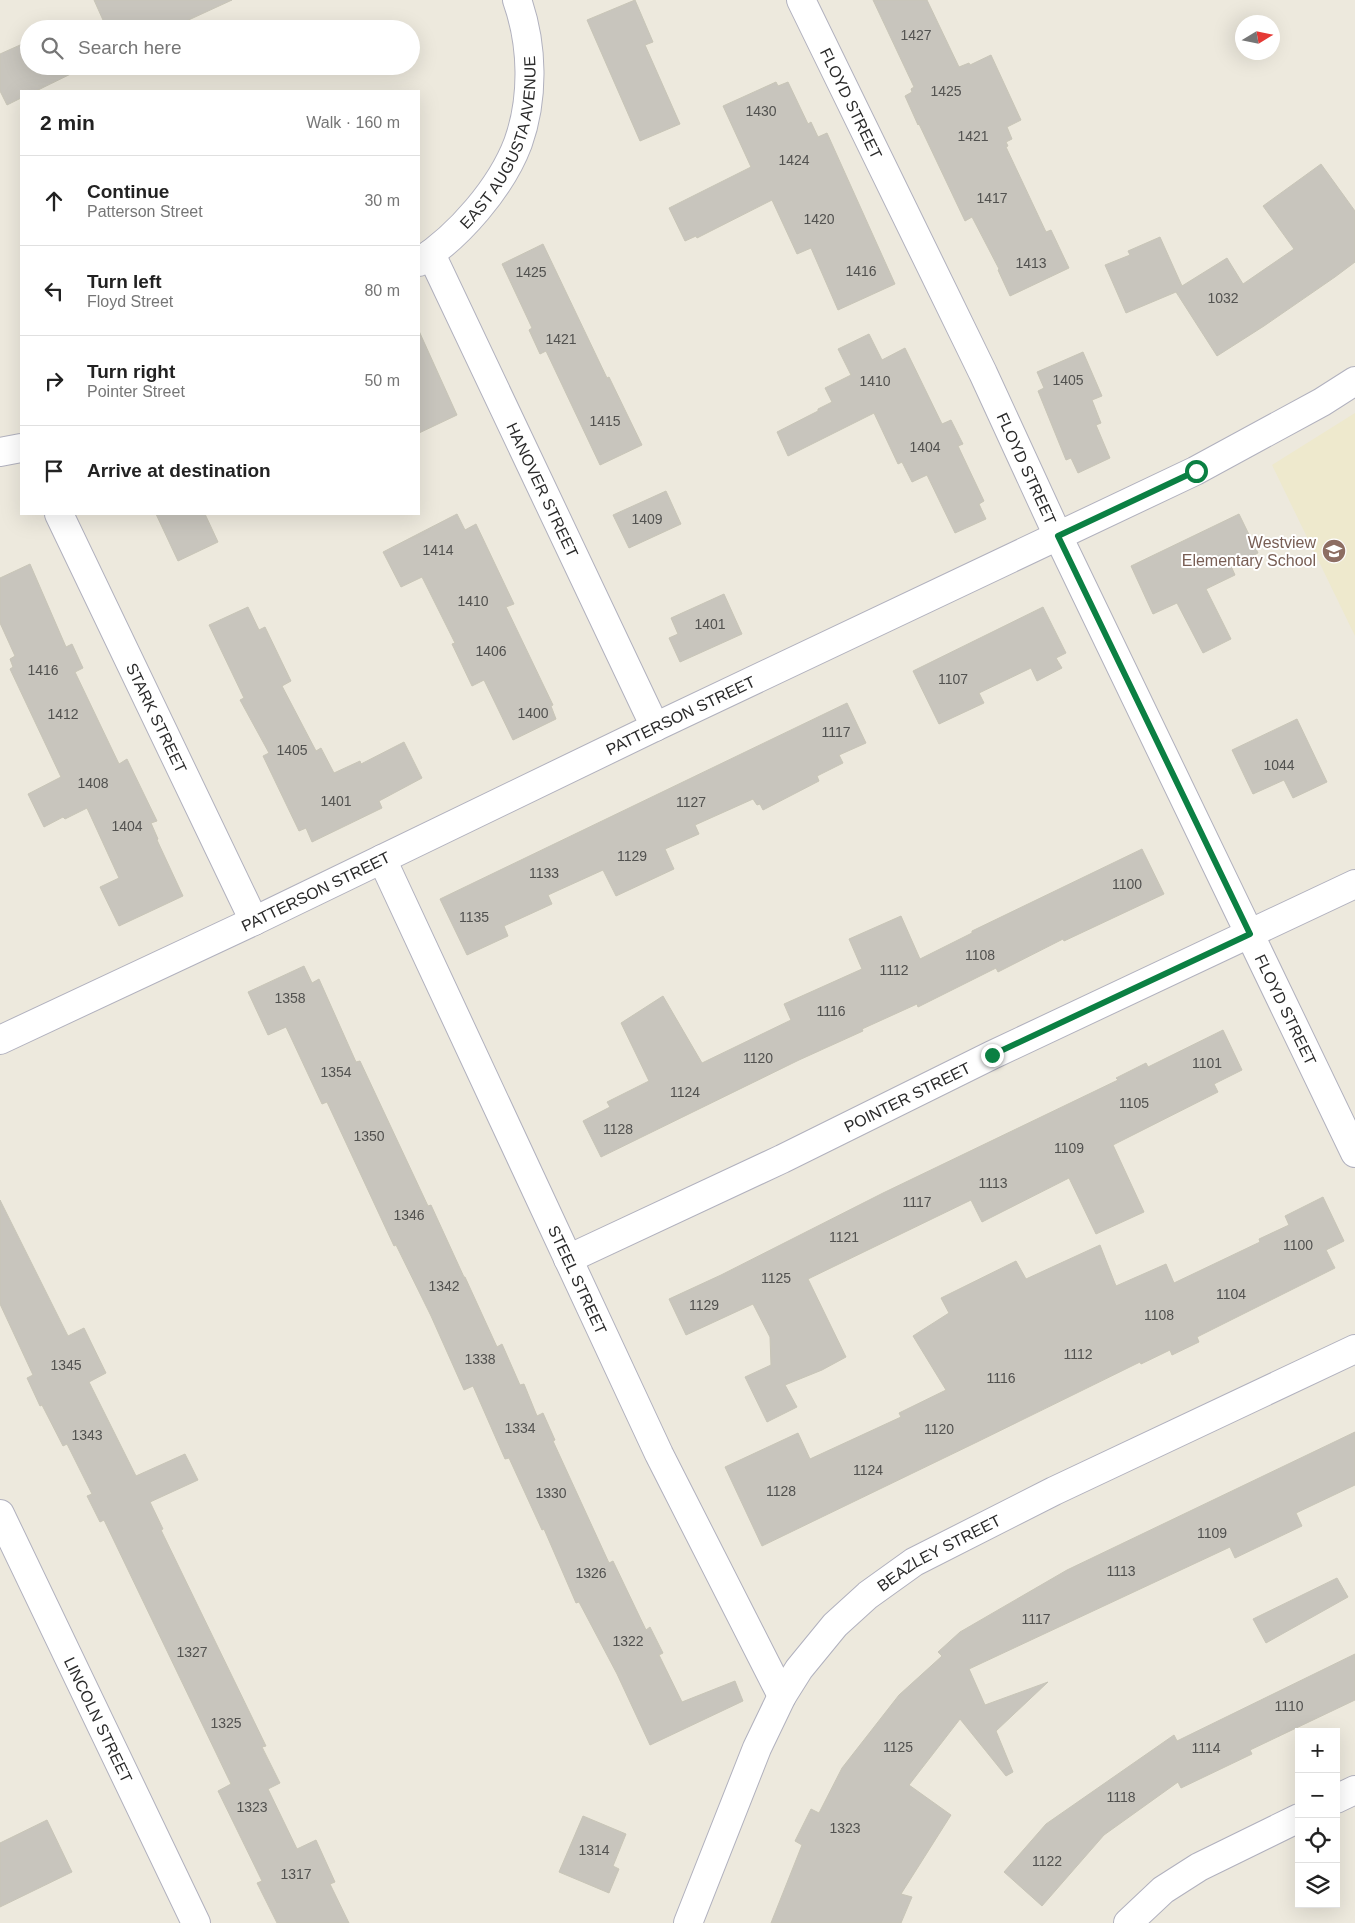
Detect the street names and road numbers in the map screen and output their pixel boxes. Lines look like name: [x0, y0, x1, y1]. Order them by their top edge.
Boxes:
street label: FLOYD STREET: [817, 45, 886, 162]
street label: EAST AUGUSTA AVENUE: [456, 56, 538, 232]
street label: FLOYD STREET: [994, 410, 1060, 527]
street label: HANOVER STREET: [504, 420, 582, 560]
street label: STARK STREET: [123, 660, 190, 776]
street label: PATTERSON STREET: [603, 672, 758, 758]
street label: PATTERSON STREET: [239, 848, 393, 934]
street label: FLOYD STREET: [1252, 951, 1320, 1068]
street label: POINTER STREET: [841, 1058, 973, 1135]
street label: STEEL STREET: [545, 1223, 610, 1337]
street label: BEAZLEY STREET: [874, 1511, 1004, 1594]
street label: LINCOLN STREET: [61, 1654, 136, 1785]

